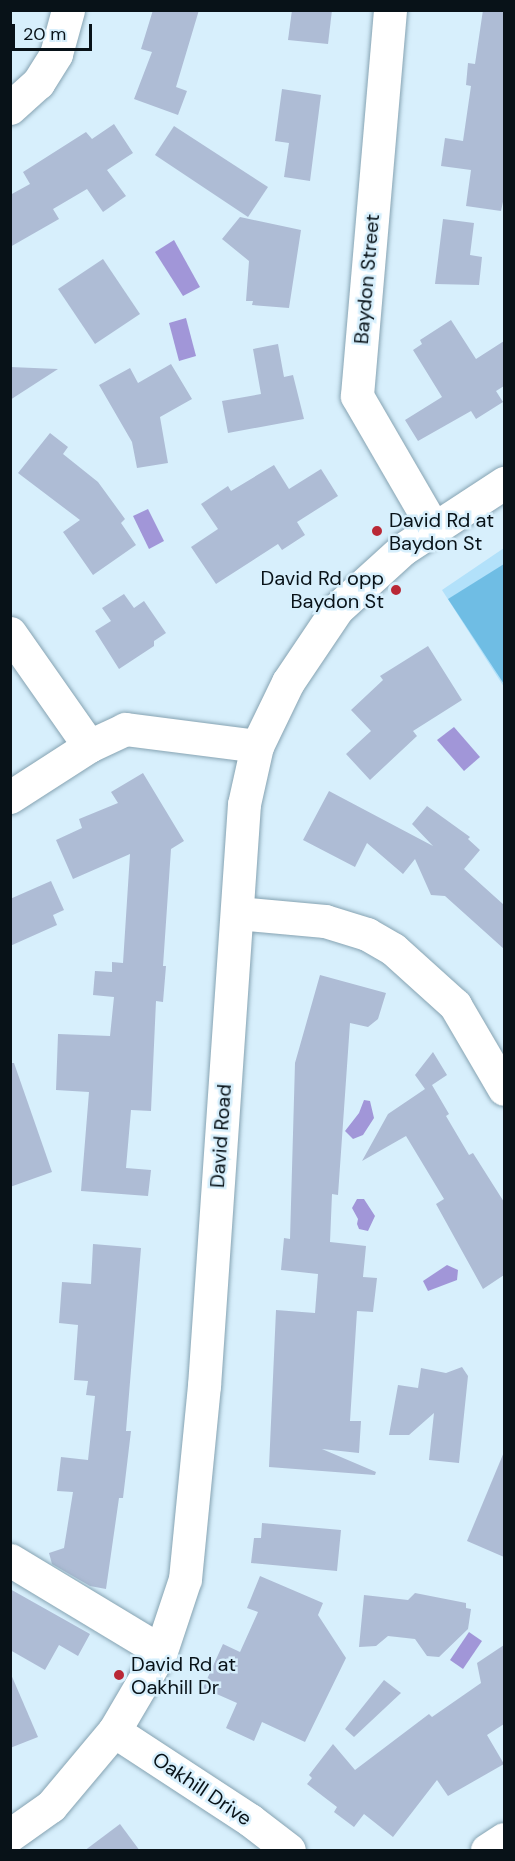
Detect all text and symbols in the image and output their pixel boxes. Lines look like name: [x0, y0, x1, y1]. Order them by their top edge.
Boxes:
scale bar: [15, 12, 94, 50]
text: 20 m: [23, 22, 66, 46]
street label: Baydon Street: [349, 213, 385, 345]
place label: David Rd at Baydon St: [389, 508, 494, 555]
marker: David Rd at Baydon St: [370, 524, 384, 538]
place label: David Rd opp Baydon St: [261, 566, 384, 613]
marker: David Rd opp Baydon St: [389, 583, 403, 597]
street label: David Road: [205, 1083, 237, 1189]
place label: David Rd at Oakhill Dr: [131, 1652, 236, 1699]
marker: David Rd at Oakhill Dr: [112, 1668, 126, 1682]
street label: Oakhill Drive: [148, 1747, 256, 1831]

